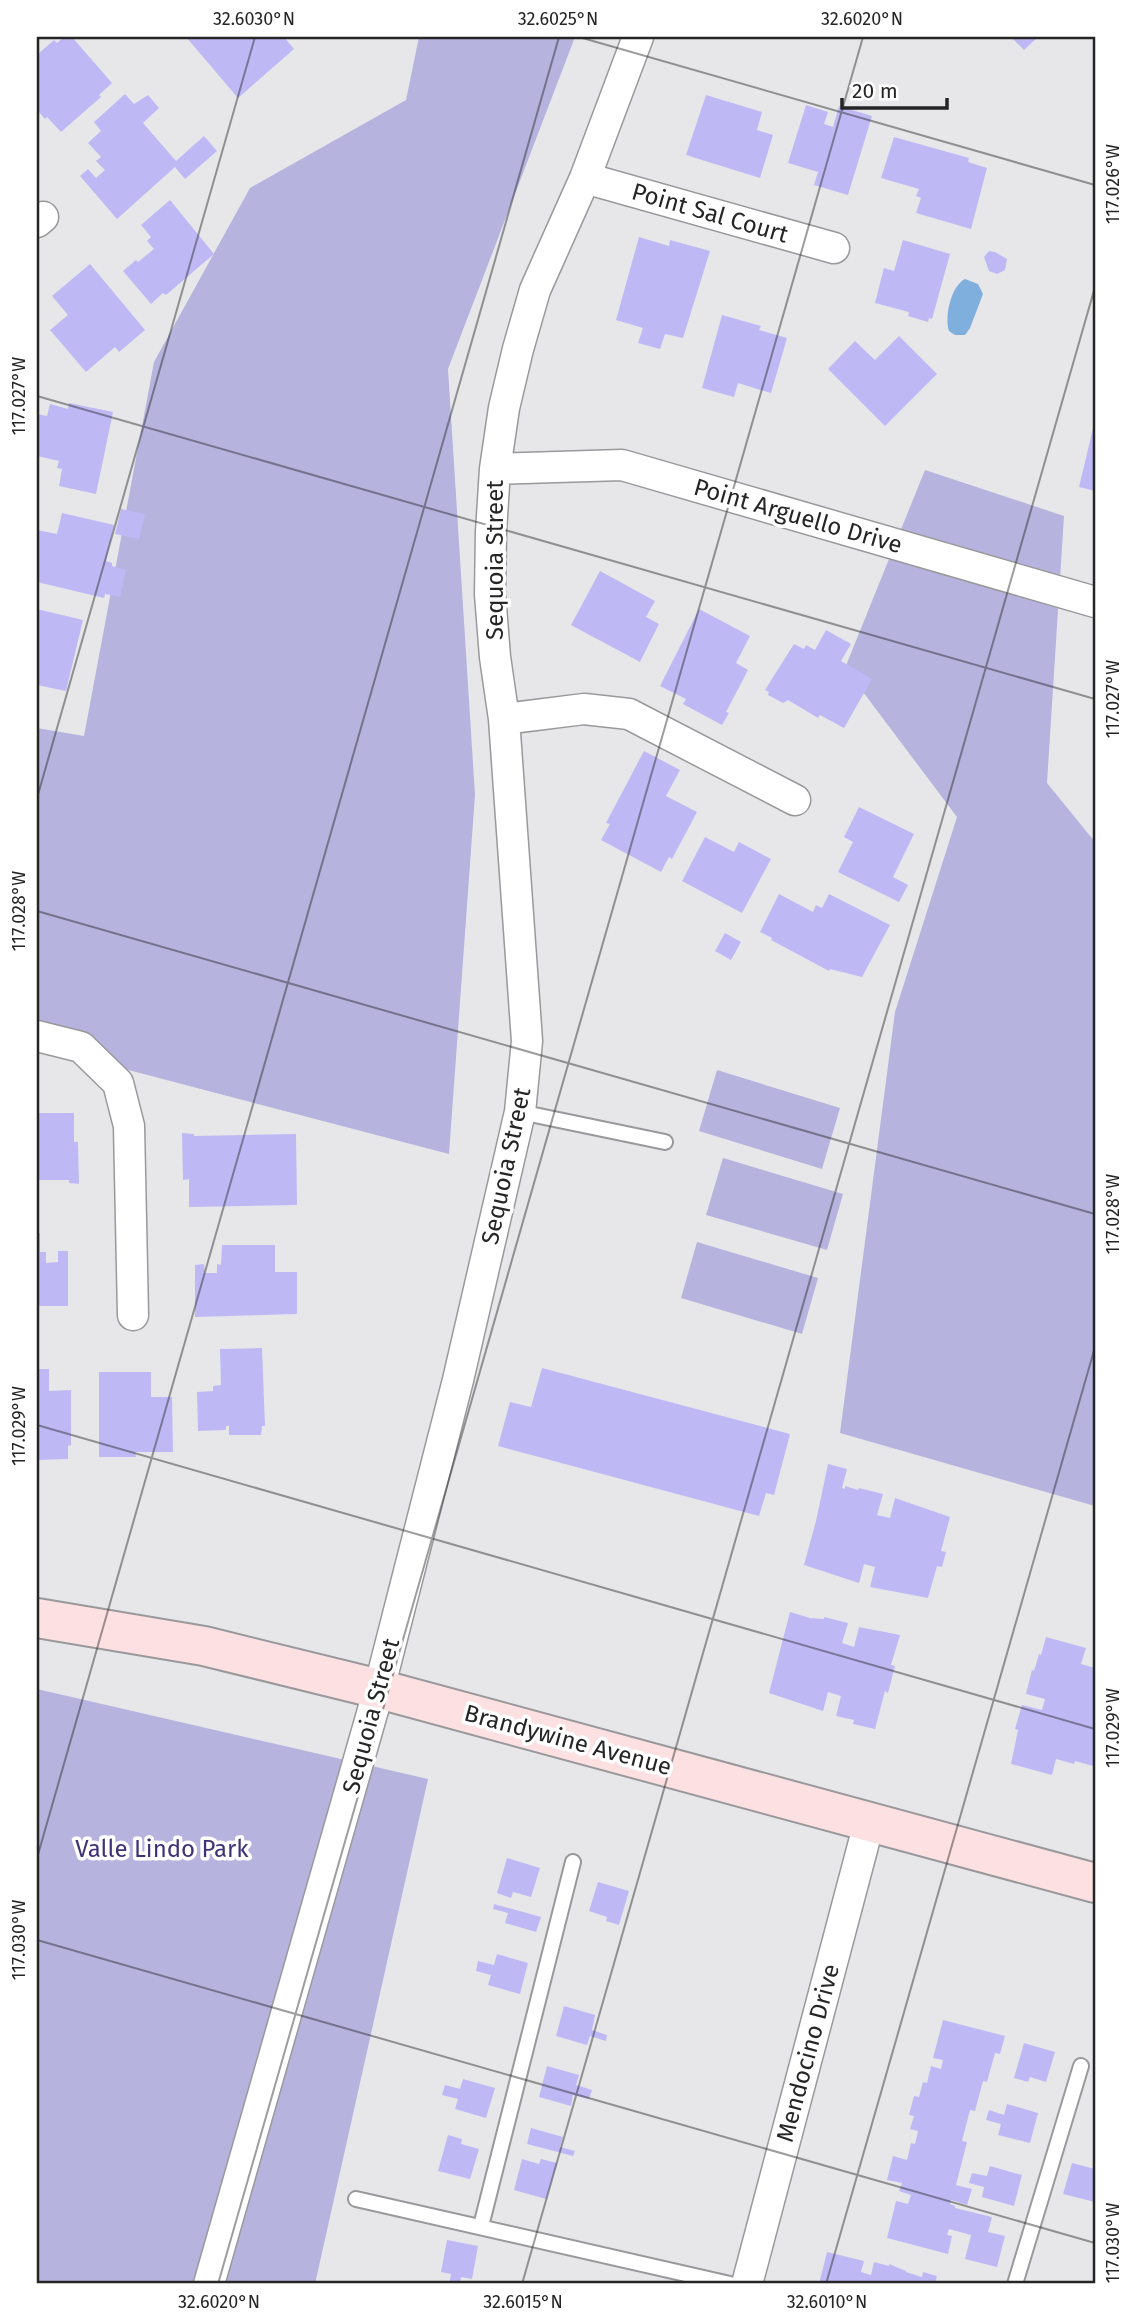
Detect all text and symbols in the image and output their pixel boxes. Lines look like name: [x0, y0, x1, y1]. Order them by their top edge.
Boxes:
text: 32.6030°N: [213, 8, 295, 30]
text: 32.6025°N: [518, 8, 598, 30]
text: 32.6020°N: [821, 8, 903, 30]
scale bar: [842, 66, 946, 110]
text: 20 m: [852, 78, 898, 104]
text: 117.026°W: [1102, 144, 1124, 224]
street label: Point Sal Court: [629, 177, 792, 249]
text: 117.027°W: [8, 357, 30, 435]
street label: Point Arguello Drive: [690, 473, 906, 559]
street label: Sequoia Street: [481, 480, 509, 640]
text: 117.027°W: [1102, 660, 1124, 738]
text: 117.028°W: [8, 871, 30, 951]
street label: Sequoia Street: [476, 1085, 536, 1247]
text: 117.028°W: [1102, 1174, 1124, 1254]
text: 117.029°W: [8, 1386, 30, 1466]
street label: Sequoia Street: [337, 1635, 405, 1797]
text: 117.029°W: [1102, 1688, 1124, 1768]
street label: Brandywine Avenue: [461, 1699, 675, 1781]
park label: Valle Lindo Park: [75, 1835, 249, 1863]
text: 117.030°W: [8, 1900, 30, 1980]
street label: Mendocino Drive: [771, 1961, 845, 2145]
text: 117.030°W: [1102, 2203, 1124, 2283]
text: 32.6020°N: [178, 2291, 260, 2313]
text: 32.6015°N: [483, 2291, 563, 2313]
text: 32.6010°N: [787, 2291, 867, 2313]

